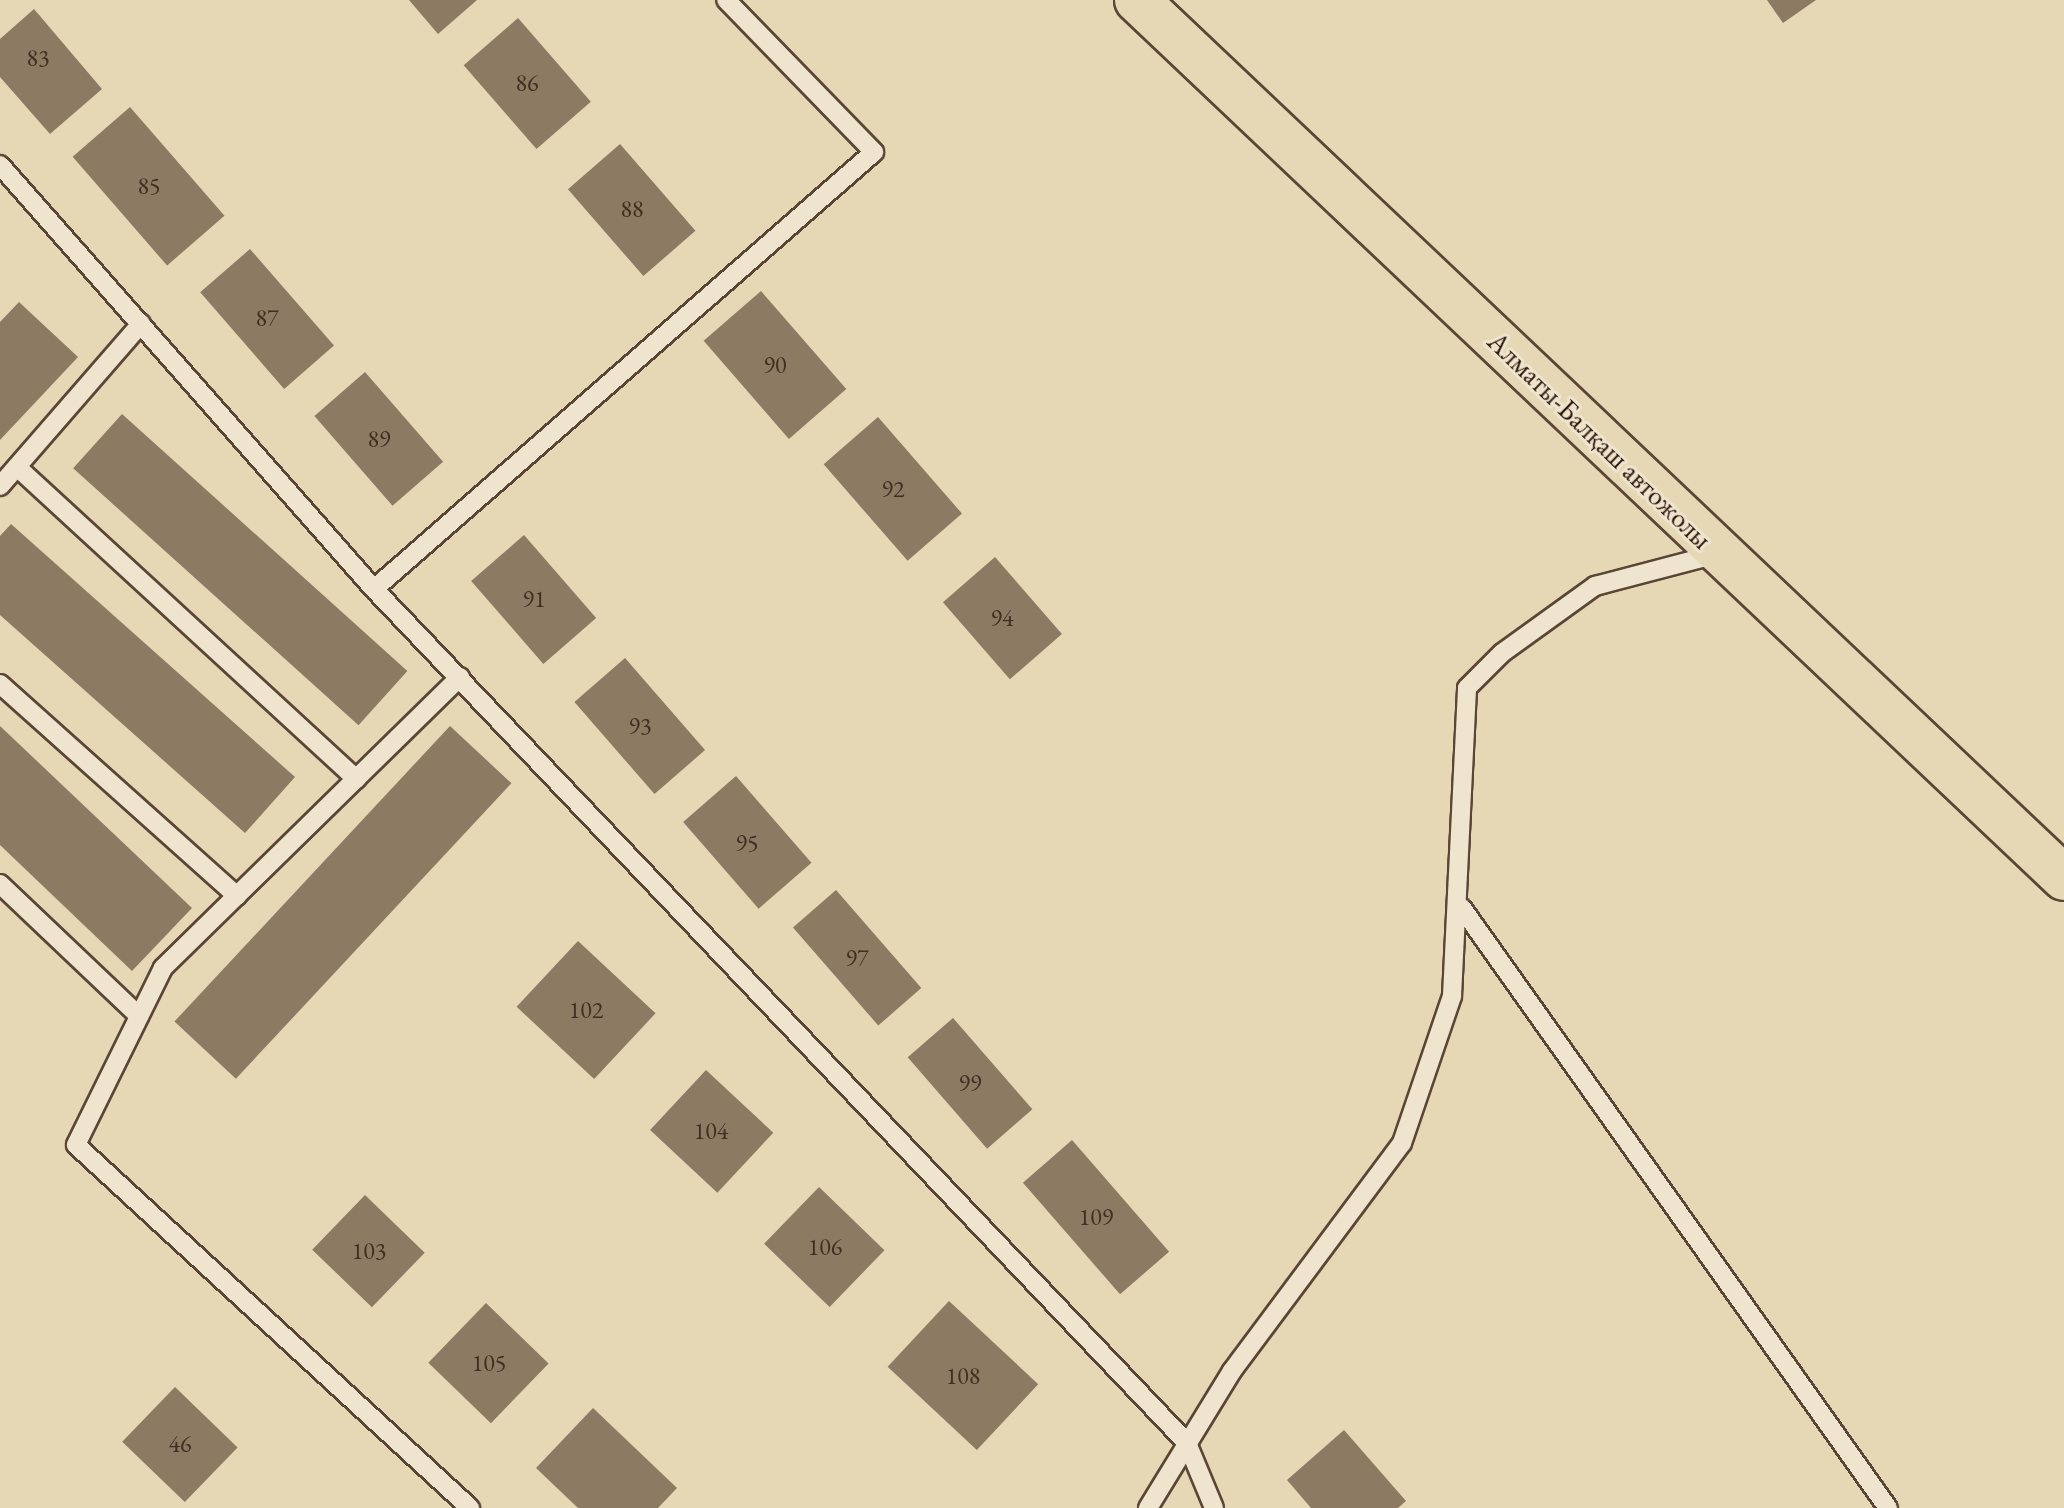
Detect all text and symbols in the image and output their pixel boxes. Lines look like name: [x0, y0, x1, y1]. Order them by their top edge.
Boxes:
house number: 83: [26, 44, 50, 72]
house number: 86: [515, 69, 539, 97]
house number: 85: [137, 172, 161, 200]
house number: 88: [620, 195, 644, 223]
house number: 87: [255, 304, 279, 332]
street label: Алматы-Балқаш автожолы: [1481, 324, 1719, 556]
house number: 90: [763, 351, 787, 379]
house number: 89: [367, 425, 391, 453]
house number: 92: [881, 475, 905, 503]
house number: 91: [522, 585, 546, 613]
house number: 94: [990, 604, 1014, 632]
house number: 93: [628, 712, 652, 740]
house number: 95: [735, 829, 759, 857]
house number: 97: [845, 944, 869, 972]
house number: 102: [569, 996, 603, 1024]
house number: 99: [958, 1069, 982, 1097]
house number: 104: [694, 1117, 728, 1145]
house number: 109: [1079, 1203, 1113, 1231]
house number: 106: [808, 1233, 842, 1261]
house number: 103: [352, 1237, 386, 1265]
house number: 105: [472, 1349, 506, 1377]
house number: 108: [946, 1362, 980, 1390]
house number: 46: [168, 1430, 192, 1458]

